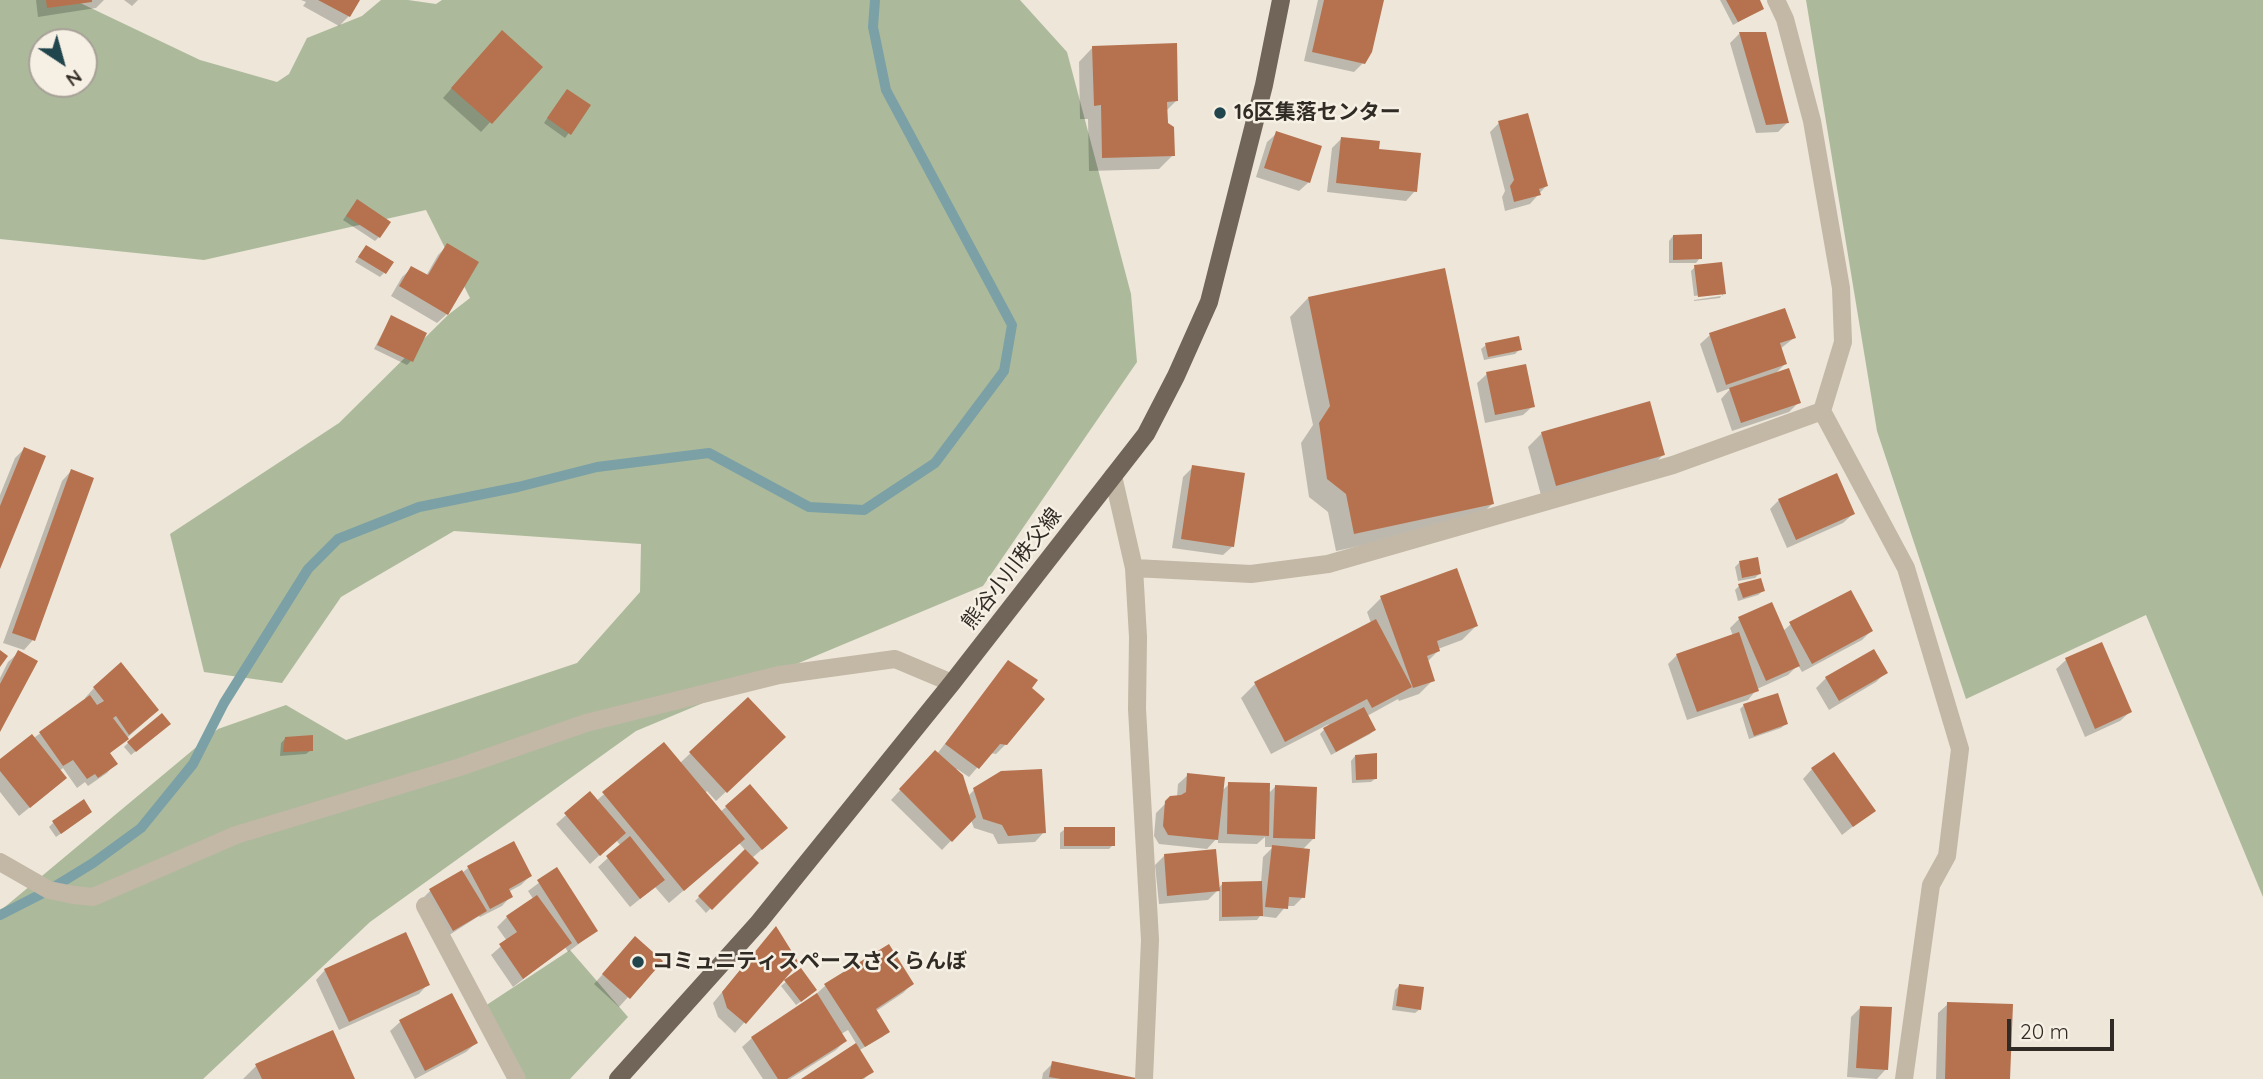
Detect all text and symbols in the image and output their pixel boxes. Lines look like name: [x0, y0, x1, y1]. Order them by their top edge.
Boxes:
north arrow: [28, 28, 98, 98]
text: N: [61, 65, 87, 92]
place label: 16区集落センター: [1234, 100, 1401, 126]
marker: 16区集落センター: [1212, 105, 1228, 121]
street label: 熊谷小川秩父線: [957, 503, 1067, 635]
place label: コミュニティスペースさくらんぼ: [652, 949, 967, 975]
marker: コミュニティスペースさくらんぼ: [630, 954, 646, 970]
scale bar: [2011, 1006, 2118, 1050]
text: 20 m: [2020, 1018, 2069, 1044]

